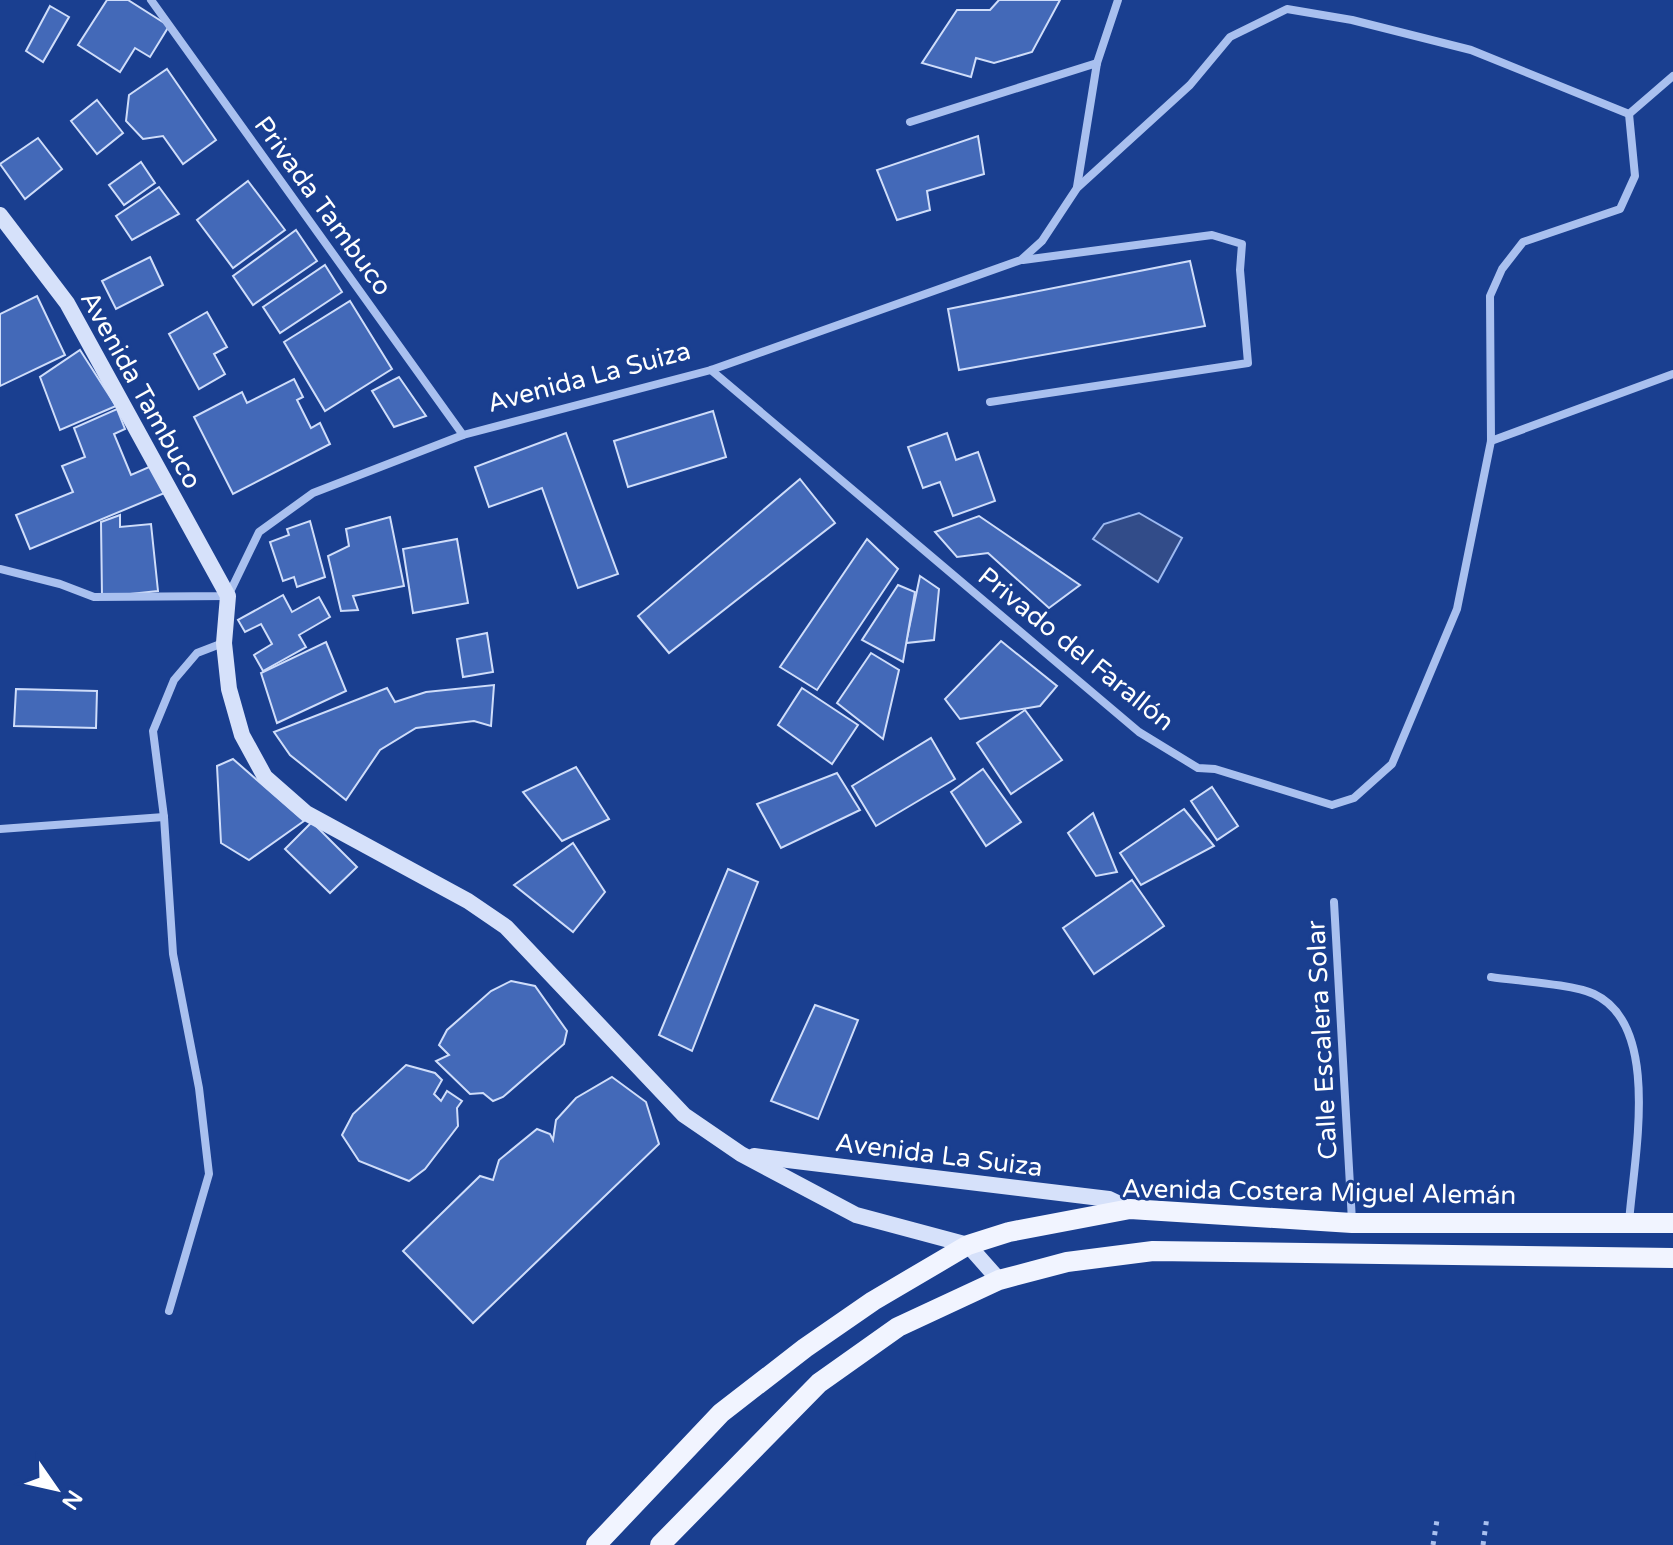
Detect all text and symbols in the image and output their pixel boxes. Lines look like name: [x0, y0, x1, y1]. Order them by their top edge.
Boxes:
street label: Privada Tambuco: [248, 110, 398, 302]
street label: Avenida Tambuco: [74, 286, 208, 494]
street label: Avenida La Suiza: [484, 335, 694, 419]
street label: Privado del Farallón: [972, 561, 1180, 737]
street label: Calle Escalera Solar: [1300, 919, 1344, 1161]
street label: Avenida La Suiza: [833, 1127, 1045, 1183]
street label: Avenida Costera Miguel Alemán: [1121, 1173, 1517, 1211]
north arrow: [16, 1449, 96, 1529]
text: N: [56, 1485, 87, 1514]

